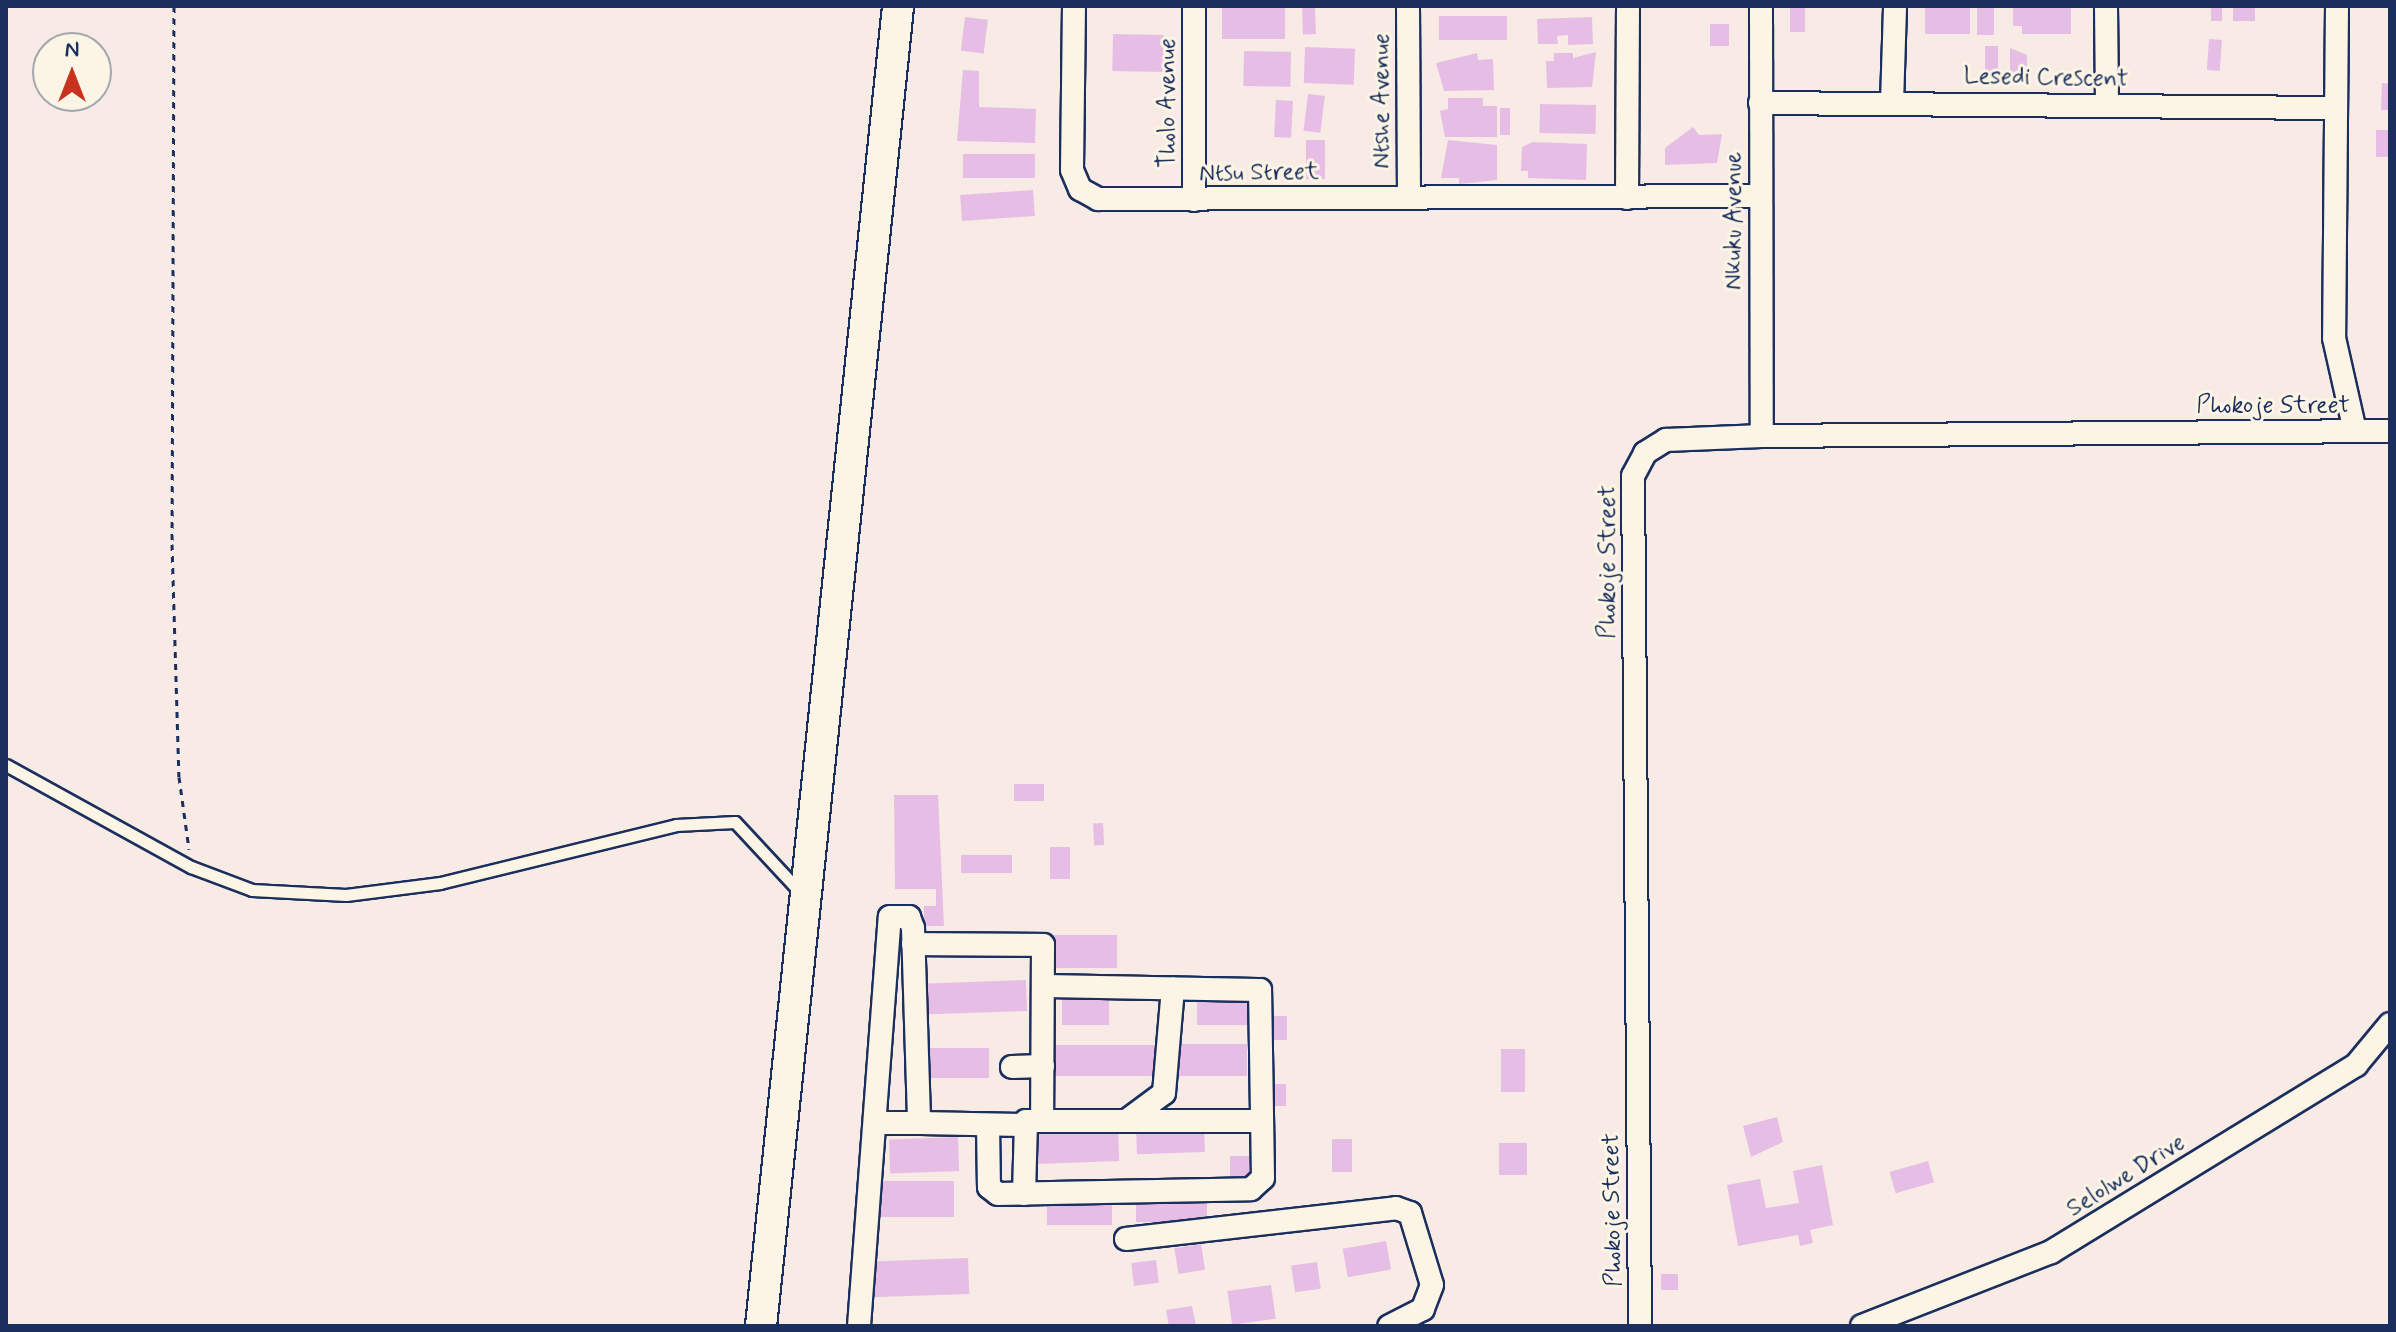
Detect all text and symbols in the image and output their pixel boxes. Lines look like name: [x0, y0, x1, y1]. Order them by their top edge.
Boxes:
north arrow: [32, 32, 112, 112]
street label: Ntshe Avenue: [1368, 32, 1396, 170]
text: N: [65, 36, 79, 64]
street label: Tholo Avenue: [1154, 37, 1182, 169]
street label: Lesedi Crescent: [1963, 62, 2129, 94]
street label: Nkuku Avenue: [1720, 150, 1748, 292]
street label: Ntsu Street: [1199, 158, 1319, 188]
street label: Phokoje Street: [2197, 392, 2349, 420]
street label: Phokoje Street: [1594, 486, 1622, 638]
street label: Selolwe Drive: [2062, 1129, 2190, 1223]
street label: Phokoje Street: [1597, 1134, 1629, 1286]

